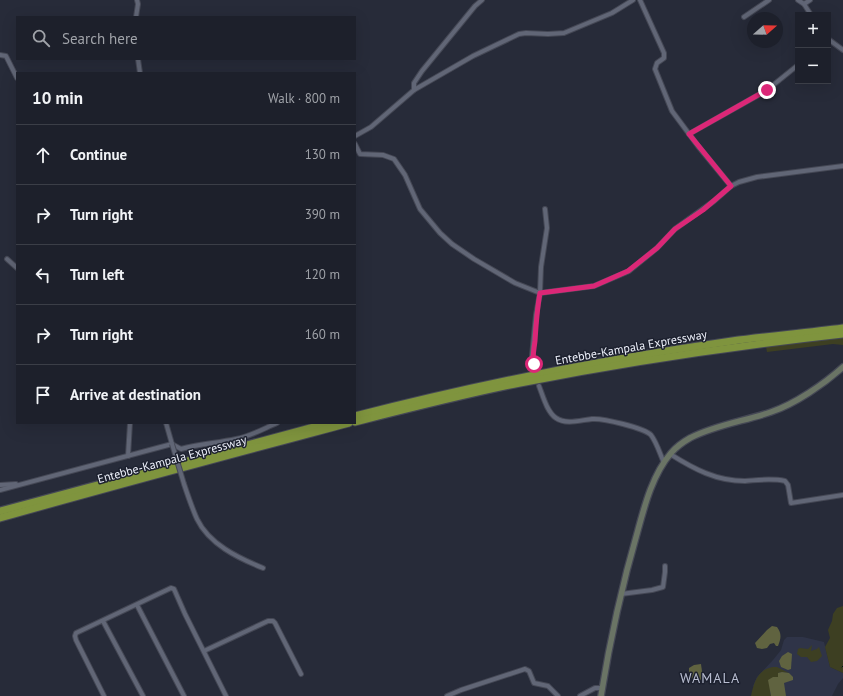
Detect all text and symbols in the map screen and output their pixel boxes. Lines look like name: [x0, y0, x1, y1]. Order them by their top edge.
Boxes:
north arrow: [747, 12, 783, 48]
map controls: [795, 12, 831, 84]
button: +: [795, 12, 831, 48]
search box: [16, 16, 356, 60]
icon: search: [30, 27, 52, 49]
text: Search here: [62, 29, 138, 48]
button: −: [795, 48, 831, 84]
route end: [758, 81, 776, 99]
text: 10 min: [32, 87, 83, 109]
text: Walk · 800 m: [268, 90, 340, 107]
icon: ahead: [32, 144, 54, 166]
text: Continue: [70, 145, 127, 164]
text: 130 m: [305, 146, 340, 163]
icon: right: [32, 204, 54, 226]
text: Turn right: [70, 205, 133, 224]
text: 390 m: [305, 206, 340, 223]
icon: left: [32, 264, 54, 286]
text: Turn left: [70, 265, 124, 284]
text: 120 m: [305, 266, 340, 283]
icon: right: [32, 324, 54, 346]
text: Turn right: [70, 325, 133, 344]
text: 160 m: [305, 326, 340, 343]
street label: Entebbe-Kampala Expressway: [554, 326, 709, 368]
route start: [525, 355, 543, 373]
icon: arrive: [32, 384, 54, 406]
text: Arrive at destination: [70, 385, 201, 404]
street label: Entebbe-Kampala Expressway: [96, 432, 249, 486]
district label: WAMALA: [680, 669, 740, 687]

